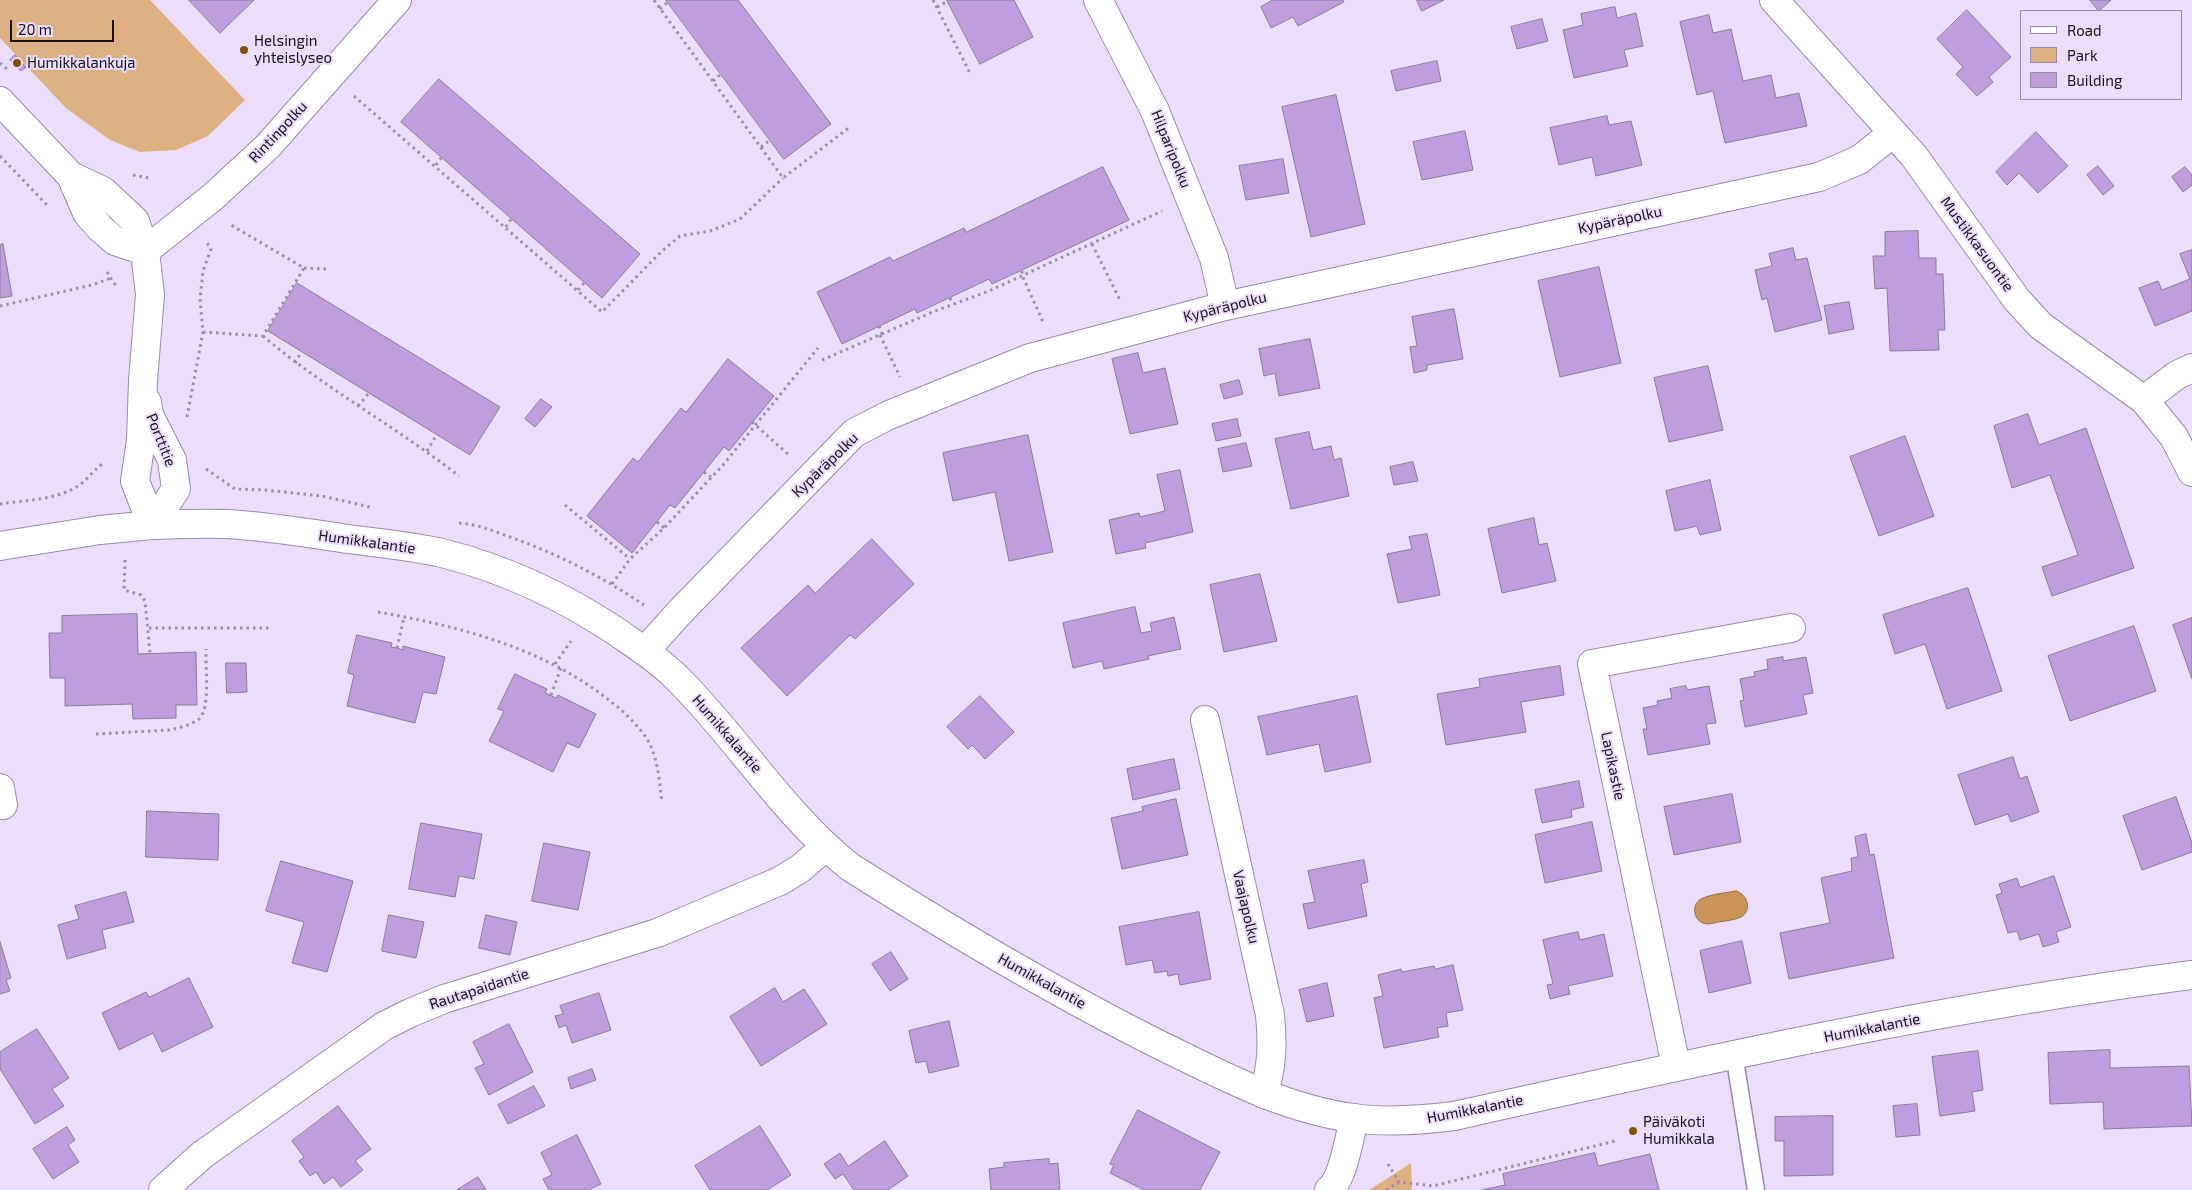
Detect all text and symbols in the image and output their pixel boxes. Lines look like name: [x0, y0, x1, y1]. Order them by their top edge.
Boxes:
scale bar: [12, 10, 116, 42]
legend: [2020, 10, 2182, 100]
text: 20 m: [18, 20, 52, 38]
text: Road: [2067, 21, 2102, 39]
place label: Helsingin yhteislyseo: [254, 32, 332, 67]
marker: Helsingin yhteislyseo: [238, 44, 250, 56]
text: Park: [2067, 46, 2098, 64]
place label: Humikkalankuja: [27, 54, 136, 72]
marker: Humikkalankuja: [11, 57, 23, 69]
text: Building: [2067, 71, 2122, 89]
street label: Rintinpolku: [245, 97, 311, 167]
street label: Hilparipolku: [1147, 107, 1195, 191]
street label: Mustikkasuontie: [1936, 193, 2018, 295]
street label: Kypäräpolku: [1576, 202, 1664, 238]
street label: Kypäräpolku: [1181, 288, 1269, 326]
street label: Porttitie: [142, 411, 180, 469]
street label: Kypäräpolku: [788, 429, 862, 501]
street label: Humikkalantie: [317, 526, 417, 558]
street label: Humikkalantie: [688, 691, 766, 777]
street label: Lapikastie: [1597, 730, 1629, 802]
street label: Vaajapolku: [1229, 868, 1263, 946]
street label: Humikkalantie: [995, 949, 1089, 1013]
street label: Rautapaidantie: [427, 964, 531, 1014]
street label: Humikkalantie: [1822, 1010, 1922, 1046]
street label: Humikkalantie: [1425, 1091, 1525, 1127]
place label: Päiväkoti Humikkala: [1643, 1113, 1715, 1148]
marker: Päiväkoti Humikkala: [1627, 1125, 1639, 1137]

